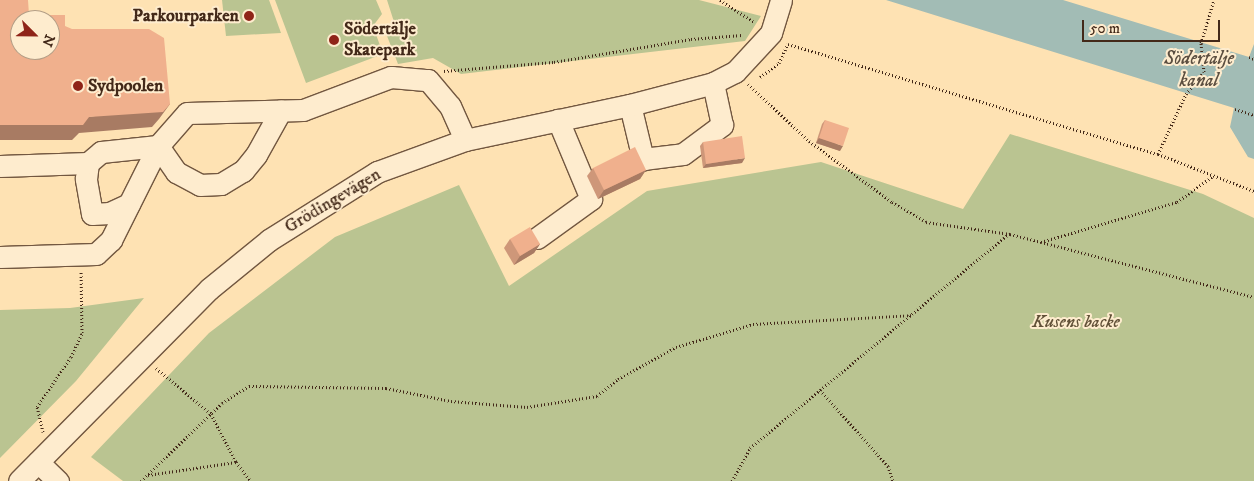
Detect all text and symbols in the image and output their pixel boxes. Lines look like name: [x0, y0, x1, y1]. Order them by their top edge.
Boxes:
place label: Parkourparken: [132, 5, 239, 27]
north arrow: [10, 10, 60, 60]
marker: Parkourparken: [243, 10, 255, 22]
scale bar: [1084, 10, 1222, 42]
place label: Södertälje Skatepark: [344, 19, 416, 62]
text: 50 m: [1090, 19, 1120, 38]
text: N: [37, 32, 58, 49]
marker: Södertälje Skatepark: [328, 34, 340, 46]
water label: Södertälje kanal: [1164, 48, 1234, 92]
place label: Sydpoolen: [88, 75, 163, 97]
marker: Sydpoolen: [72, 80, 84, 92]
street label: Grödingevägen: [281, 164, 385, 238]
park label: Kusens backe: [1032, 311, 1120, 333]

